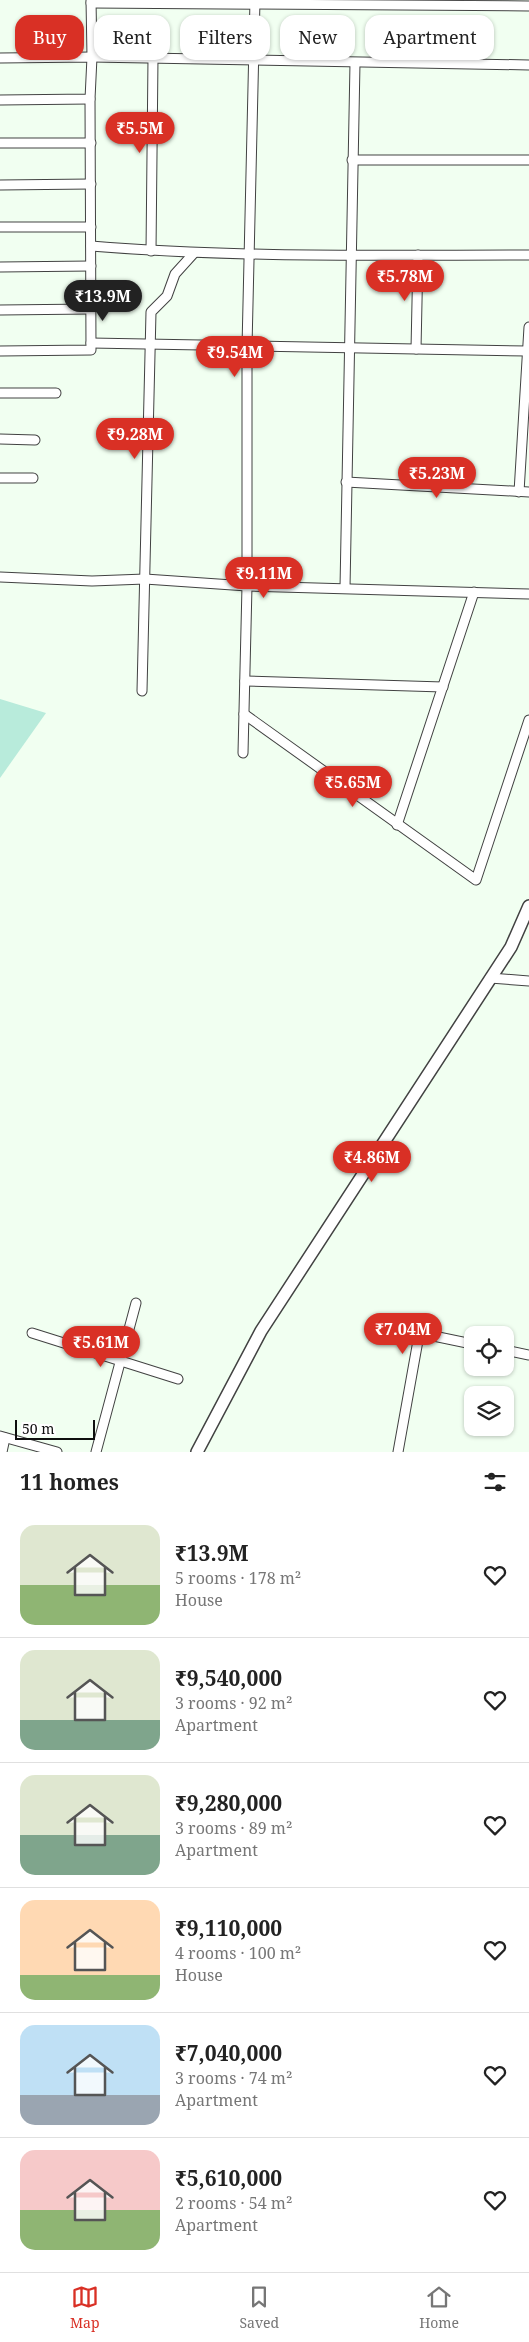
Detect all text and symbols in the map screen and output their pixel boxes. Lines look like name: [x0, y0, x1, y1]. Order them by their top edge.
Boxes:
chip: Buy: [15, 15, 84, 60]
chip: Rent: [94, 15, 170, 60]
chip: Filters: [180, 15, 270, 60]
chip: New: [280, 15, 355, 60]
chip: Apartment: [365, 15, 494, 60]
pin: ₹5.5M: [105, 112, 175, 154]
text: ₹5.5M: [117, 117, 163, 139]
pin: ₹5.78M: [364, 260, 446, 302]
text: ₹5.78M: [377, 265, 433, 287]
pin: ₹13.9M: [62, 280, 144, 322]
text: ₹13.9M: [75, 285, 131, 307]
pin: ₹9.54M: [194, 336, 276, 378]
text: ₹9.54M: [207, 341, 263, 363]
pin: ₹9.28M: [94, 418, 176, 460]
text: ₹9.28M: [107, 423, 163, 445]
pin: ₹5.23M: [396, 456, 478, 499]
text: ₹5.23M: [409, 462, 465, 484]
pin: ₹9.11M: [223, 556, 305, 599]
text: ₹9.11M: [236, 562, 292, 584]
pin: ₹5.65M: [312, 766, 394, 808]
text: ₹5.65M: [325, 771, 381, 793]
pin: ₹4.86M: [331, 1140, 413, 1183]
text: ₹4.86M: [344, 1146, 400, 1168]
pin: ₹7.04M: [362, 1312, 444, 1355]
text: ₹7.04M: [375, 1318, 431, 1340]
pin: ₹5.61M: [60, 1326, 142, 1368]
map controls: [464, 1326, 514, 1436]
button: locate: [464, 1326, 514, 1376]
text: ₹5.61M: [73, 1331, 129, 1353]
button: layers: [464, 1386, 514, 1436]
scale bar: [15, 1417, 95, 1440]
text: 50 m: [22, 1419, 55, 1438]
text: 11 homes: [20, 1468, 119, 1496]
icon: filters: [481, 1468, 509, 1496]
text: ₹13.9M: [175, 1539, 249, 1567]
icon: home: [60, 1545, 120, 1605]
icon: heart: [481, 1561, 509, 1589]
text: 5 rooms · 178 m²: [175, 1567, 301, 1589]
text: House: [175, 1589, 223, 1611]
text: ₹9,540,000: [175, 1664, 282, 1692]
icon: home: [60, 1670, 120, 1730]
icon: heart: [481, 1686, 509, 1714]
text: 3 rooms · 92 m²: [175, 1692, 292, 1714]
text: Apartment: [175, 1714, 258, 1736]
text: ₹9,280,000: [175, 1789, 282, 1817]
icon: home: [60, 1795, 120, 1855]
icon: heart: [481, 1811, 509, 1839]
text: 3 rooms · 89 m²: [175, 1817, 292, 1839]
text: Apartment: [175, 1839, 258, 1861]
text: ₹9,110,000: [175, 1914, 282, 1942]
icon: home: [60, 1920, 120, 1980]
icon: heart: [481, 1936, 509, 1964]
text: 4 rooms · 100 m²: [175, 1942, 301, 1964]
text: House: [175, 1964, 223, 1986]
text: ₹7,040,000: [175, 2039, 282, 2067]
icon: home: [60, 2045, 120, 2105]
icon: heart: [481, 2061, 509, 2089]
text: 3 rooms · 74 m²: [175, 2067, 292, 2089]
text: Apartment: [175, 2089, 258, 2111]
text: ₹5,610,000: [175, 2164, 282, 2192]
icon: home: [60, 2170, 120, 2230]
icon: heart: [481, 2186, 509, 2214]
text: 2 rooms · 54 m²: [175, 2192, 292, 2214]
text: Apartment: [175, 2214, 258, 2236]
tab: Map: [70, 2283, 100, 2332]
tab: Saved: [240, 2283, 279, 2332]
tab: Home: [419, 2283, 459, 2332]

